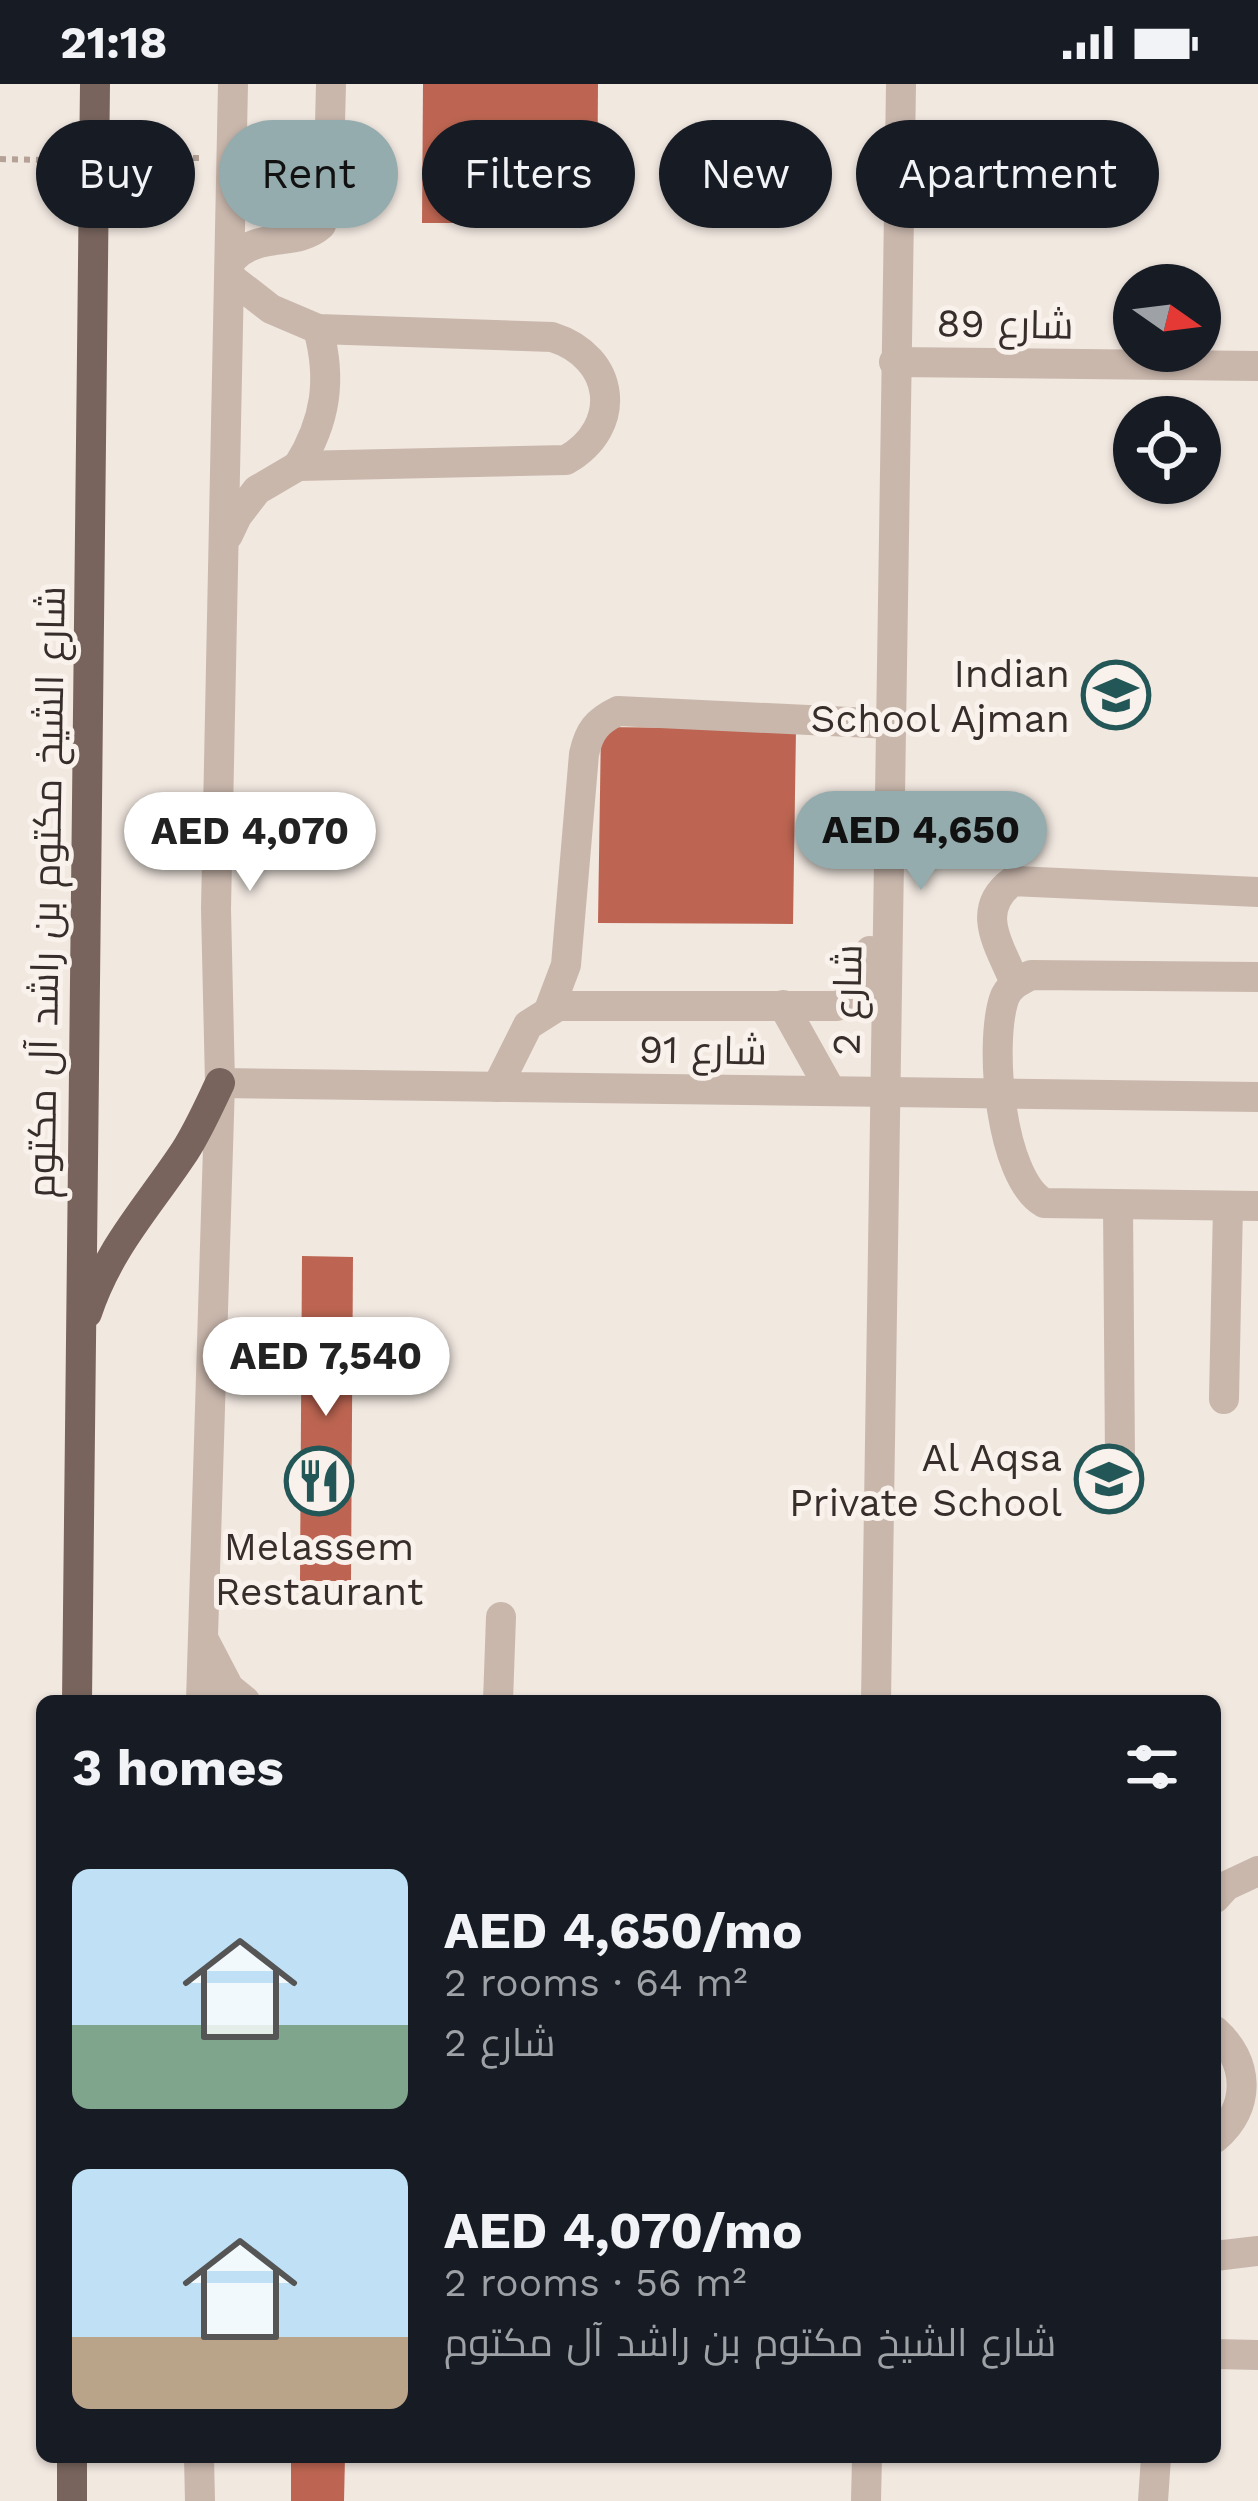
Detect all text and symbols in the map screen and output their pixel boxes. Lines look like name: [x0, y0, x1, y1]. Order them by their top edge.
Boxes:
text: 21:18: [60, 16, 167, 69]
chip: Buy: [36, 120, 195, 228]
chip: Rent: [219, 120, 398, 228]
chip: Filters: [422, 120, 635, 228]
chip: New: [659, 120, 832, 228]
chip: Apartment: [856, 120, 1159, 228]
north arrow: [1113, 264, 1221, 372]
map controls: [1113, 264, 1221, 504]
street label: شارع 89: [936, 300, 1074, 352]
button: locate: [1113, 396, 1221, 504]
street label: شارع الشيخ مكتوم بن راشد آل مكتوم: [18, 585, 78, 1199]
place label: Indian School Ajman: [810, 651, 1070, 741]
school or university icon: Indian School Ajman: [1081, 660, 1151, 730]
pin: AED 4,650: [784, 791, 1058, 893]
pin: AED 4,070: [113, 792, 387, 894]
text: AED 4,650: [822, 807, 1020, 852]
text: AED 4,070: [151, 808, 349, 853]
street label: شارع 2: [824, 944, 874, 1056]
street label: شارع 91: [638, 1026, 767, 1078]
pin: AED 7,540: [189, 1317, 463, 1419]
text: AED 7,540: [230, 1333, 422, 1378]
place label: Al Aqsa Private School: [789, 1435, 1062, 1525]
school or university icon: Al Aqsa Private School: [1074, 1444, 1144, 1514]
restaurant icon: Melassem Restaurant: [284, 1446, 354, 1516]
place label: Melassem Restaurant: [215, 1524, 423, 1614]
icon: filters: [1119, 1734, 1185, 1800]
text: 3 homes: [72, 1738, 284, 1797]
text: AED 4,650/mo: [444, 1901, 803, 1960]
icon: home: [168, 1917, 312, 2061]
text: 2 rooms · 64 m²: [444, 1960, 748, 2005]
text: شارع 2: [444, 2020, 556, 2065]
text: AED 4,070/mo: [444, 2201, 802, 2260]
icon: home: [168, 2217, 312, 2361]
text: 2 rooms · 56 m²: [444, 2260, 746, 2305]
text: شارع الشيخ مكتوم بن راشد آل مكتوم: [444, 2320, 1056, 2365]

